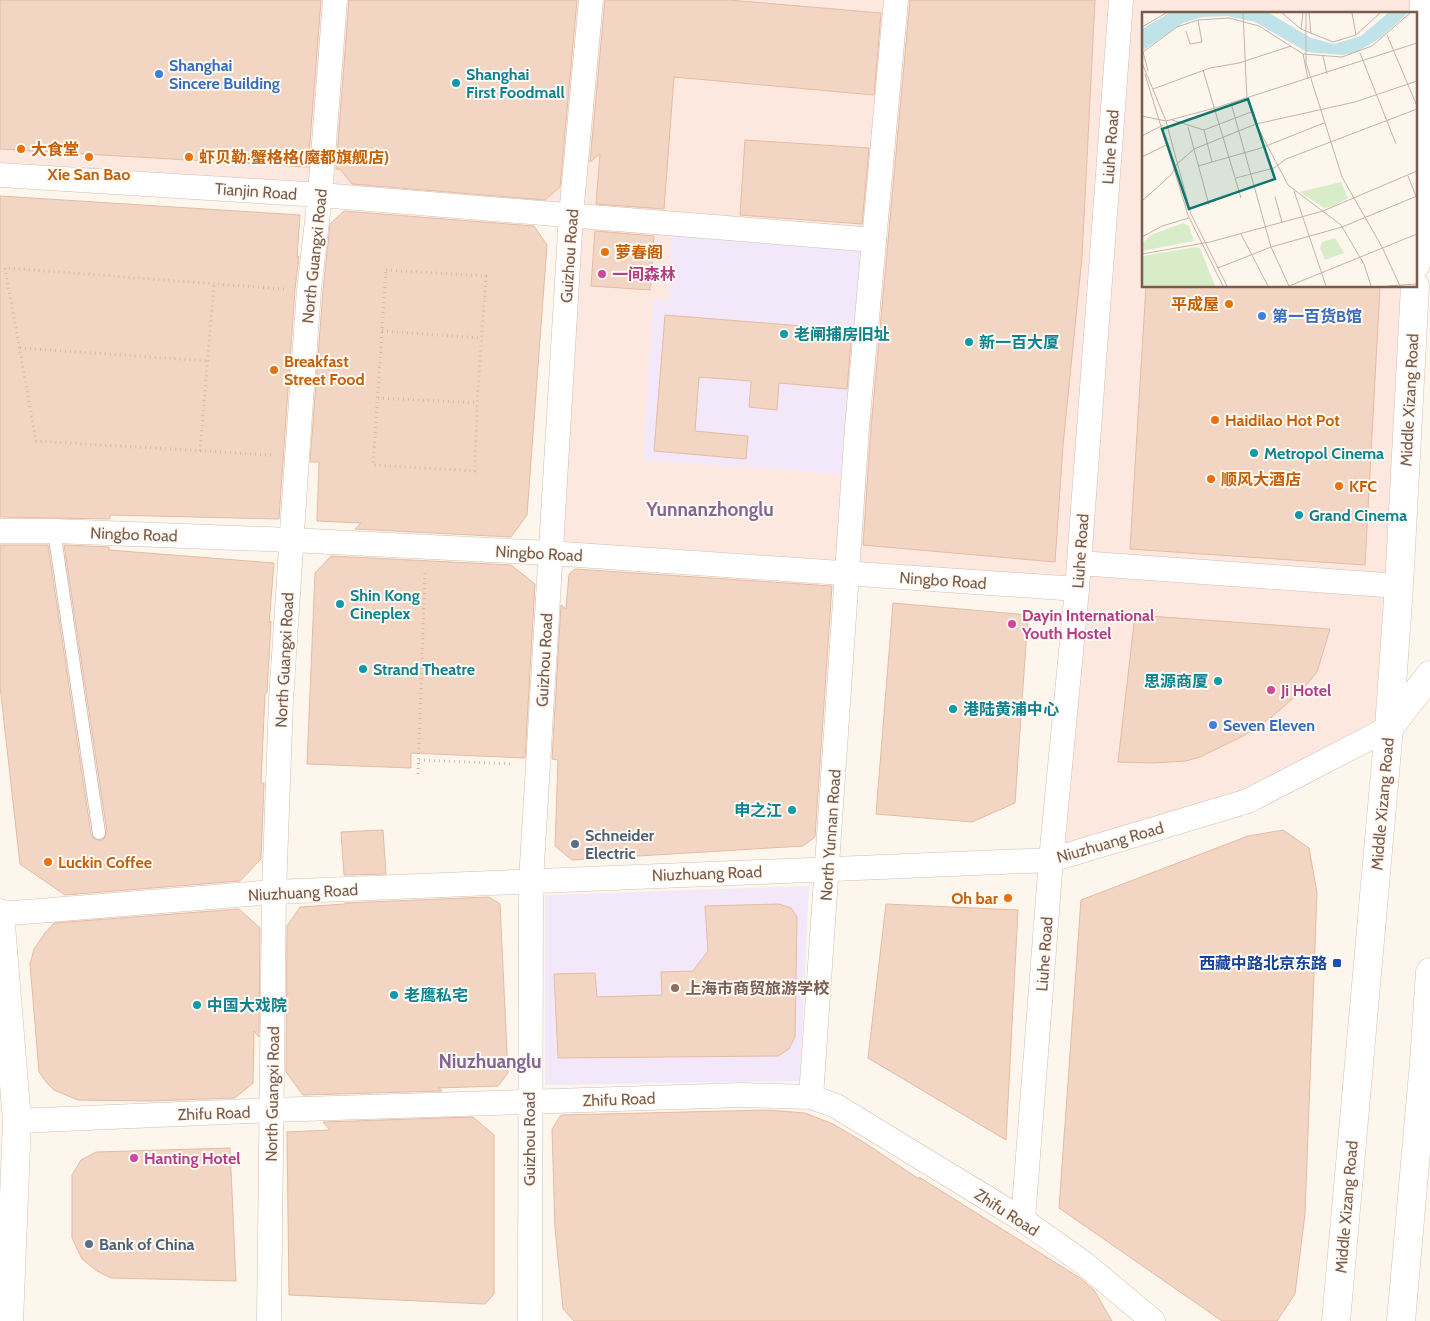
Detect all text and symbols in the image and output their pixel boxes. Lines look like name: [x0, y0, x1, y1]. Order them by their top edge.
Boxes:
inset map: [1142, 12, 1418, 288]
place label: Shanghai Sincere Building: [169, 56, 280, 93]
place label: Shanghai First Foodmall: [466, 65, 565, 102]
marker: Shanghai Sincere Building: [153, 68, 165, 80]
marker: Shanghai First Foodmall: [450, 77, 462, 89]
street label: Liuhe Road: [1098, 109, 1123, 185]
place label: 大食堂: [31, 140, 79, 159]
marker: 大食堂: [15, 143, 27, 155]
place label: 虾贝勒·蟹格格(魔都旗舰店): [199, 148, 389, 167]
marker: Xie San Bao: [83, 151, 95, 163]
marker: 虾贝勒·蟹格格(魔都旗舰店): [183, 151, 195, 163]
place label: Xie San Bao: [47, 165, 130, 184]
street label: Tianjin Road: [214, 179, 298, 204]
street label: North Guangxi Road: [298, 188, 331, 324]
street label: Guizhou Road: [557, 208, 582, 304]
place label: 萝春阁: [615, 243, 663, 262]
marker: 萝春阁: [599, 246, 611, 258]
place label: 一间森林: [612, 265, 676, 284]
marker: 一间森林: [596, 268, 608, 280]
place label: 平成屋: [1171, 295, 1219, 314]
marker: 平成屋: [1223, 298, 1235, 310]
place label: 第一百货B馆: [1272, 307, 1362, 326]
marker: 第一百货B馆: [1256, 310, 1268, 322]
place label: 老闸捕房旧址: [794, 325, 890, 344]
marker: 老闸捕房旧址: [778, 328, 790, 340]
place label: 新一百大厦: [979, 333, 1059, 352]
street label: Middle Xizang Road: [1397, 333, 1422, 467]
marker: 新一百大厦: [963, 336, 975, 348]
place label: Breakfast Street Food: [284, 352, 365, 389]
marker: Breakfast Street Food: [268, 364, 280, 376]
place label: Haidilao Hot Pot: [1225, 411, 1340, 430]
marker: Haidilao Hot Pot: [1209, 414, 1221, 426]
place label: Metropol Cinema: [1264, 444, 1384, 463]
marker: Metropol Cinema: [1248, 447, 1260, 459]
place label: 顺风大酒店: [1221, 470, 1301, 489]
marker: 顺风大酒店: [1205, 473, 1217, 485]
place label: KFC: [1349, 477, 1377, 496]
marker: KFC: [1333, 480, 1345, 492]
district label: Yunnanzhonglu: [645, 498, 774, 521]
place label: Grand Cinema: [1309, 506, 1407, 525]
marker: Grand Cinema: [1293, 509, 1305, 521]
street label: Liuhe Road: [1068, 513, 1093, 589]
street label: Ningbo Road: [90, 523, 178, 546]
street label: Ningbo Road: [495, 542, 583, 565]
street label: Ningbo Road: [899, 568, 987, 593]
place label: Shin Kong Cineplex: [350, 586, 420, 623]
street label: North Guangxi Road: [271, 592, 298, 728]
marker: Shin Kong Cineplex: [334, 598, 346, 610]
place label: Dayin International Youth Hostel: [1021, 606, 1154, 643]
street label: Guizhou Road: [533, 613, 556, 708]
marker: Dayin International Youth Hostel: [1006, 618, 1018, 630]
place label: Strand Theatre: [373, 660, 475, 679]
marker: Strand Theatre: [357, 663, 369, 675]
place label: 思源商厦: [1144, 672, 1208, 691]
marker: 思源商厦: [1212, 675, 1224, 687]
place label: Ji Hotel: [1280, 681, 1331, 700]
marker: Ji Hotel: [1265, 684, 1277, 696]
place label: 港陆黄浦中心: [963, 700, 1059, 719]
marker: 港陆黄浦中心: [947, 703, 959, 715]
place label: Seven Eleven: [1223, 716, 1315, 735]
marker: Seven Eleven: [1207, 719, 1219, 731]
street label: Middle Xizang Road: [1367, 737, 1398, 871]
street label: North Yunnan Road: [816, 769, 845, 901]
place label: 申之江: [734, 801, 782, 820]
marker: 申之江: [786, 804, 798, 816]
street label: Niuzhuang Road: [1054, 818, 1166, 867]
place label: Schneider Electric: [585, 826, 655, 863]
marker: Schneider Electric: [569, 838, 581, 850]
place label: Luckin Coffee: [58, 853, 152, 872]
marker: Luckin Coffee: [42, 856, 54, 868]
street label: Niuzhuang Road: [652, 862, 763, 885]
street label: Niuzhuang Road: [247, 880, 359, 905]
place label: Oh bar: [951, 889, 999, 908]
marker: Oh bar: [1002, 892, 1014, 904]
street label: Liuhe Road: [1032, 916, 1057, 992]
place label: 西藏中路北京东路: [1199, 954, 1327, 973]
marker: 西藏中路北京东路: [1331, 957, 1343, 969]
place label: 上海市商贸旅游学校: [685, 979, 830, 998]
marker: 上海市商贸旅游学校: [669, 982, 681, 994]
place label: 老鹰私宅: [404, 986, 468, 1005]
marker: 老鹰私宅: [388, 989, 400, 1001]
place label: 中国大戏院: [207, 996, 287, 1015]
marker: 中国大戏院: [191, 999, 203, 1011]
street label: North Guangxi Road: [262, 1026, 283, 1162]
district label: Niuzhuanglu: [438, 1050, 542, 1073]
street label: Zhifu Road: [582, 1089, 656, 1110]
street label: Guizhou Road: [520, 1092, 539, 1186]
street label: Zhifu Road: [177, 1103, 251, 1124]
street label: Middle Xizang Road: [1331, 1140, 1362, 1274]
place label: Hanting Hotel: [144, 1149, 240, 1168]
marker: Hanting Hotel: [128, 1152, 140, 1164]
street label: Zhifu Road: [971, 1185, 1042, 1240]
place label: Bank of China: [99, 1235, 194, 1254]
marker: Bank of China: [83, 1238, 95, 1250]

